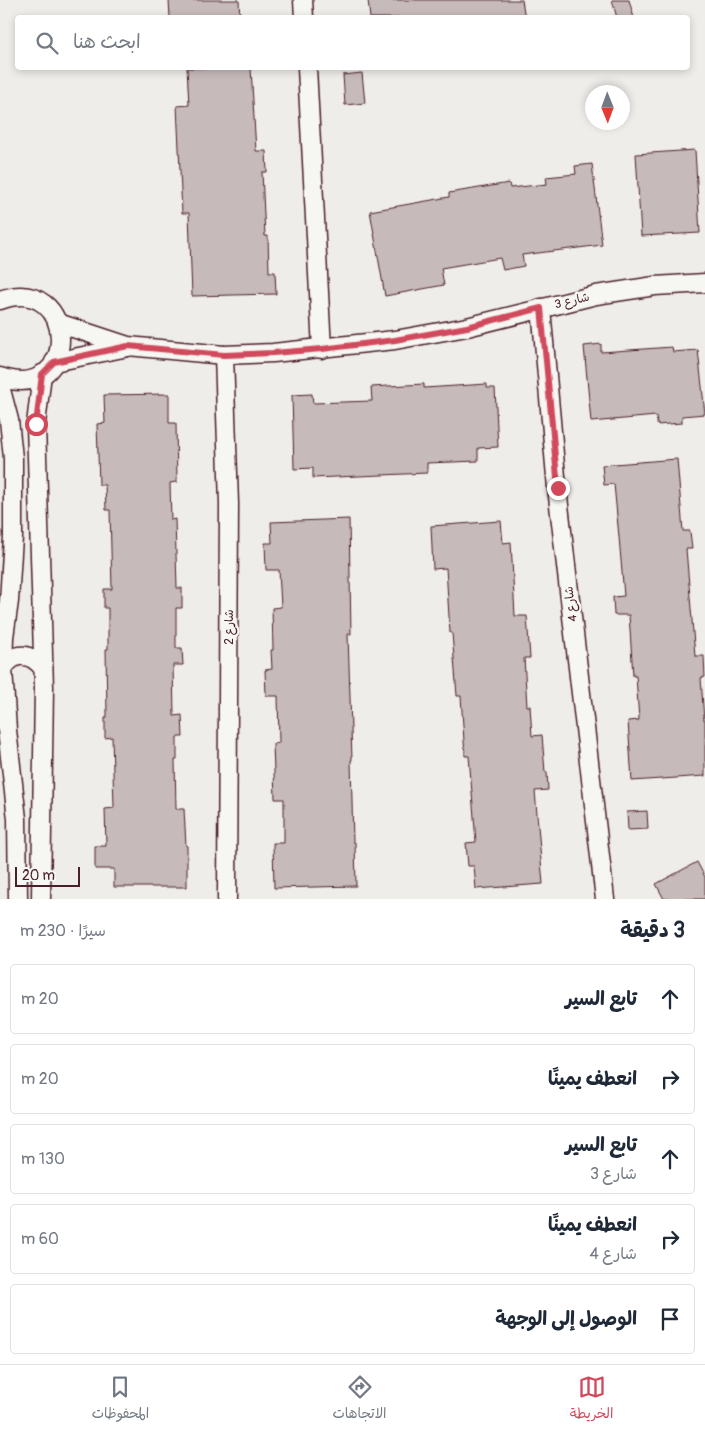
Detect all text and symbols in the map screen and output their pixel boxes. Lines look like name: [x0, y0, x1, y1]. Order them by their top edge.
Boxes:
search box: [15, 15, 690, 70]
icon: search: [33, 29, 61, 57]
text: ابحث هنا: [73, 30, 141, 54]
north arrow: [585, 85, 630, 130]
street label: شارع 3: [553, 290, 591, 313]
route start: [25, 413, 48, 436]
route end: [547, 477, 570, 500]
street label: شارع 4: [561, 585, 582, 623]
street label: شارع 2: [222, 609, 238, 645]
scale bar: [15, 864, 80, 887]
text: 20 m: [22, 867, 55, 884]
text: 3 دقيقة: [620, 917, 685, 944]
text: سيرًا · 230 m: [20, 921, 106, 941]
icon: ahead: [656, 985, 684, 1013]
text: تابع السير: [565, 987, 637, 1011]
text: 20 m: [21, 989, 59, 1009]
icon: right: [656, 1065, 684, 1093]
text: انعطف يمينًا: [548, 1067, 637, 1091]
text: 20 m: [21, 1069, 59, 1089]
text: تابع السير: [565, 1133, 637, 1157]
icon: ahead: [656, 1145, 684, 1173]
text: 130 m: [21, 1149, 65, 1169]
text: شارع 3: [590, 1164, 637, 1184]
text: انعطف يمينًا: [548, 1213, 637, 1237]
icon: right: [656, 1225, 684, 1253]
text: 60 m: [21, 1229, 59, 1249]
text: شارع 4: [590, 1244, 637, 1264]
icon: arrive: [656, 1305, 684, 1333]
text: الوصول إلى الوجهة: [495, 1307, 637, 1331]
tab: المحفوظات: [92, 1373, 149, 1426]
tab: الاتجاهات: [332, 1373, 387, 1426]
tab: الخريطة: [570, 1373, 613, 1426]

